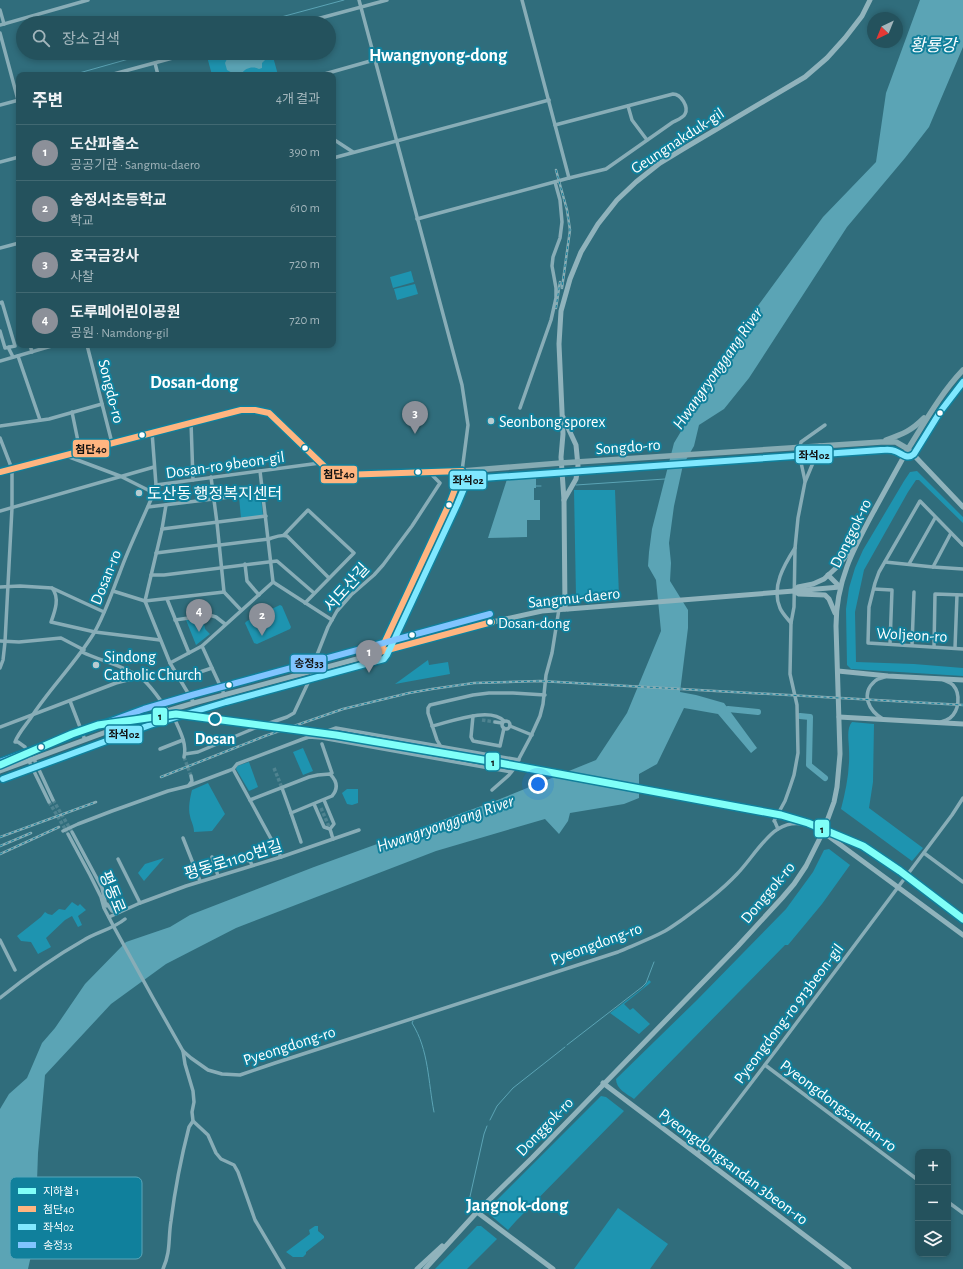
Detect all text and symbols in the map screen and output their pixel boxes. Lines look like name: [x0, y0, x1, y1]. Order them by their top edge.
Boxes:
north arrow: [867, 12, 903, 48]
search box: [16, 16, 336, 60]
icon: search: [30, 27, 52, 49]
text: 장소 검색: [62, 32, 120, 47]
water label: 황룡강: [910, 36, 959, 54]
district label: Hwangnyong-dong: [369, 47, 508, 65]
text: 주변: [32, 92, 63, 109]
text: 4개 결과: [276, 93, 320, 106]
street label: Geungnakduk-gil: [628, 105, 727, 177]
text: 도산파출소: [70, 137, 139, 152]
text: 1: [43, 146, 47, 159]
text: 390 m: [289, 146, 320, 159]
text: 공공기관 · Sangmu-daero: [70, 159, 200, 172]
text: 송정서초등학교: [70, 193, 167, 208]
text: 2: [42, 202, 48, 215]
text: 610 m: [290, 202, 320, 215]
text: 학교: [70, 215, 94, 228]
text: 호국금강사: [70, 249, 139, 264]
text: 3: [42, 258, 48, 271]
text: 720 m: [289, 258, 320, 271]
text: 사찰: [70, 271, 94, 284]
water label: Hwangryonggang River: [669, 304, 766, 432]
text: 도루메어린이공원: [70, 305, 180, 320]
text: 4: [42, 314, 48, 327]
text: 720 m: [289, 314, 320, 327]
text: 공원 · Namdong-gil: [70, 327, 169, 340]
street label: Songdo-ro: [95, 358, 127, 425]
district label: Dosan-dong: [150, 374, 239, 392]
pin: 3: [402, 401, 428, 434]
unlabelled marker: [935, 408, 945, 418]
place label: Seonbong sporex: [499, 414, 605, 430]
marker: Seonbong sporex: [486, 416, 496, 426]
unlabelled marker: [137, 430, 147, 440]
street label: Songdo-ro: [595, 437, 661, 457]
line badge: 첨단40: [72, 439, 110, 458]
unlabelled marker: [300, 443, 310, 453]
text: 첨단40: [75, 444, 107, 455]
line badge: 좌석02: [795, 445, 833, 464]
street label: Dosan-ro 9beon-gil: [165, 449, 286, 481]
text: 좌석02: [798, 450, 830, 461]
line badge: 첨단40: [320, 465, 358, 484]
unlabelled marker: [413, 467, 423, 477]
text: 첨단40: [323, 469, 355, 480]
line badge: 좌석02: [449, 470, 487, 490]
text: 좌석02: [452, 475, 484, 486]
place label: 도산동 행정복지센터: [147, 486, 282, 502]
marker: 도산동 행정복지센터: [134, 488, 144, 498]
street label: Donggok-ro: [827, 496, 874, 570]
unlabelled marker: [444, 500, 454, 510]
street label: Dosan-ro: [88, 548, 124, 607]
street label: 서도산길: [321, 560, 372, 615]
street label: Sangmu-daero: [527, 585, 621, 611]
pin: 4: [186, 599, 212, 632]
pin: 2: [249, 603, 275, 636]
place label: Dosan-dong: [498, 616, 570, 631]
marker: Dosan-dong: [485, 617, 495, 627]
street label: Woljeon-ro: [876, 625, 948, 646]
unlabelled marker: [407, 630, 417, 640]
pin: 1: [356, 640, 382, 673]
place label: Sindong Catholic Church: [104, 649, 202, 683]
line badge: 송정33: [290, 654, 327, 673]
text: 송정33: [294, 658, 324, 669]
marker: Sindong Catholic Church: [91, 660, 101, 670]
unlabelled marker: [224, 680, 234, 690]
line badge: 1: [152, 707, 168, 726]
text: 1: [158, 711, 162, 722]
marker: Dosan: [208, 712, 222, 726]
line badge: 좌석02: [105, 725, 143, 744]
text: 좌석02: [108, 729, 140, 740]
place label: Dosan: [195, 731, 235, 747]
unlabelled marker: [36, 742, 46, 752]
line badge: 1: [485, 752, 500, 771]
text: 1: [491, 757, 495, 768]
your location: [528, 774, 548, 794]
water label: Hwangryonggang River: [374, 792, 516, 855]
line badge: 1: [814, 819, 830, 838]
text: 1: [820, 824, 824, 835]
street label: 평동로1100번길: [182, 837, 284, 882]
street label: Donggok-ro: [738, 859, 798, 926]
street label: 평동로: [96, 869, 128, 916]
street label: Pyeongdong-ro: [548, 920, 645, 969]
street label: Pyeongdong-ro 913beon-gil: [731, 941, 847, 1087]
street label: Pyeongdong-ro: [241, 1023, 338, 1069]
street label: Pyeongdongsandan-ro: [777, 1057, 900, 1156]
street label: Donggok-ro: [513, 1094, 576, 1159]
street label: Pyeongdongsandan 3beon-ro: [655, 1106, 811, 1229]
map controls: [915, 1149, 951, 1257]
button: +: [915, 1149, 951, 1185]
legend: [10, 1177, 142, 1259]
button: −: [915, 1185, 951, 1221]
text: 지하철 1: [43, 1186, 79, 1197]
district label: Jangnok-dong: [466, 1197, 569, 1215]
text: 첨단40: [43, 1204, 75, 1215]
button: layers: [915, 1221, 951, 1257]
text: 좌석02: [43, 1222, 74, 1233]
text: 송정33: [43, 1240, 73, 1251]

